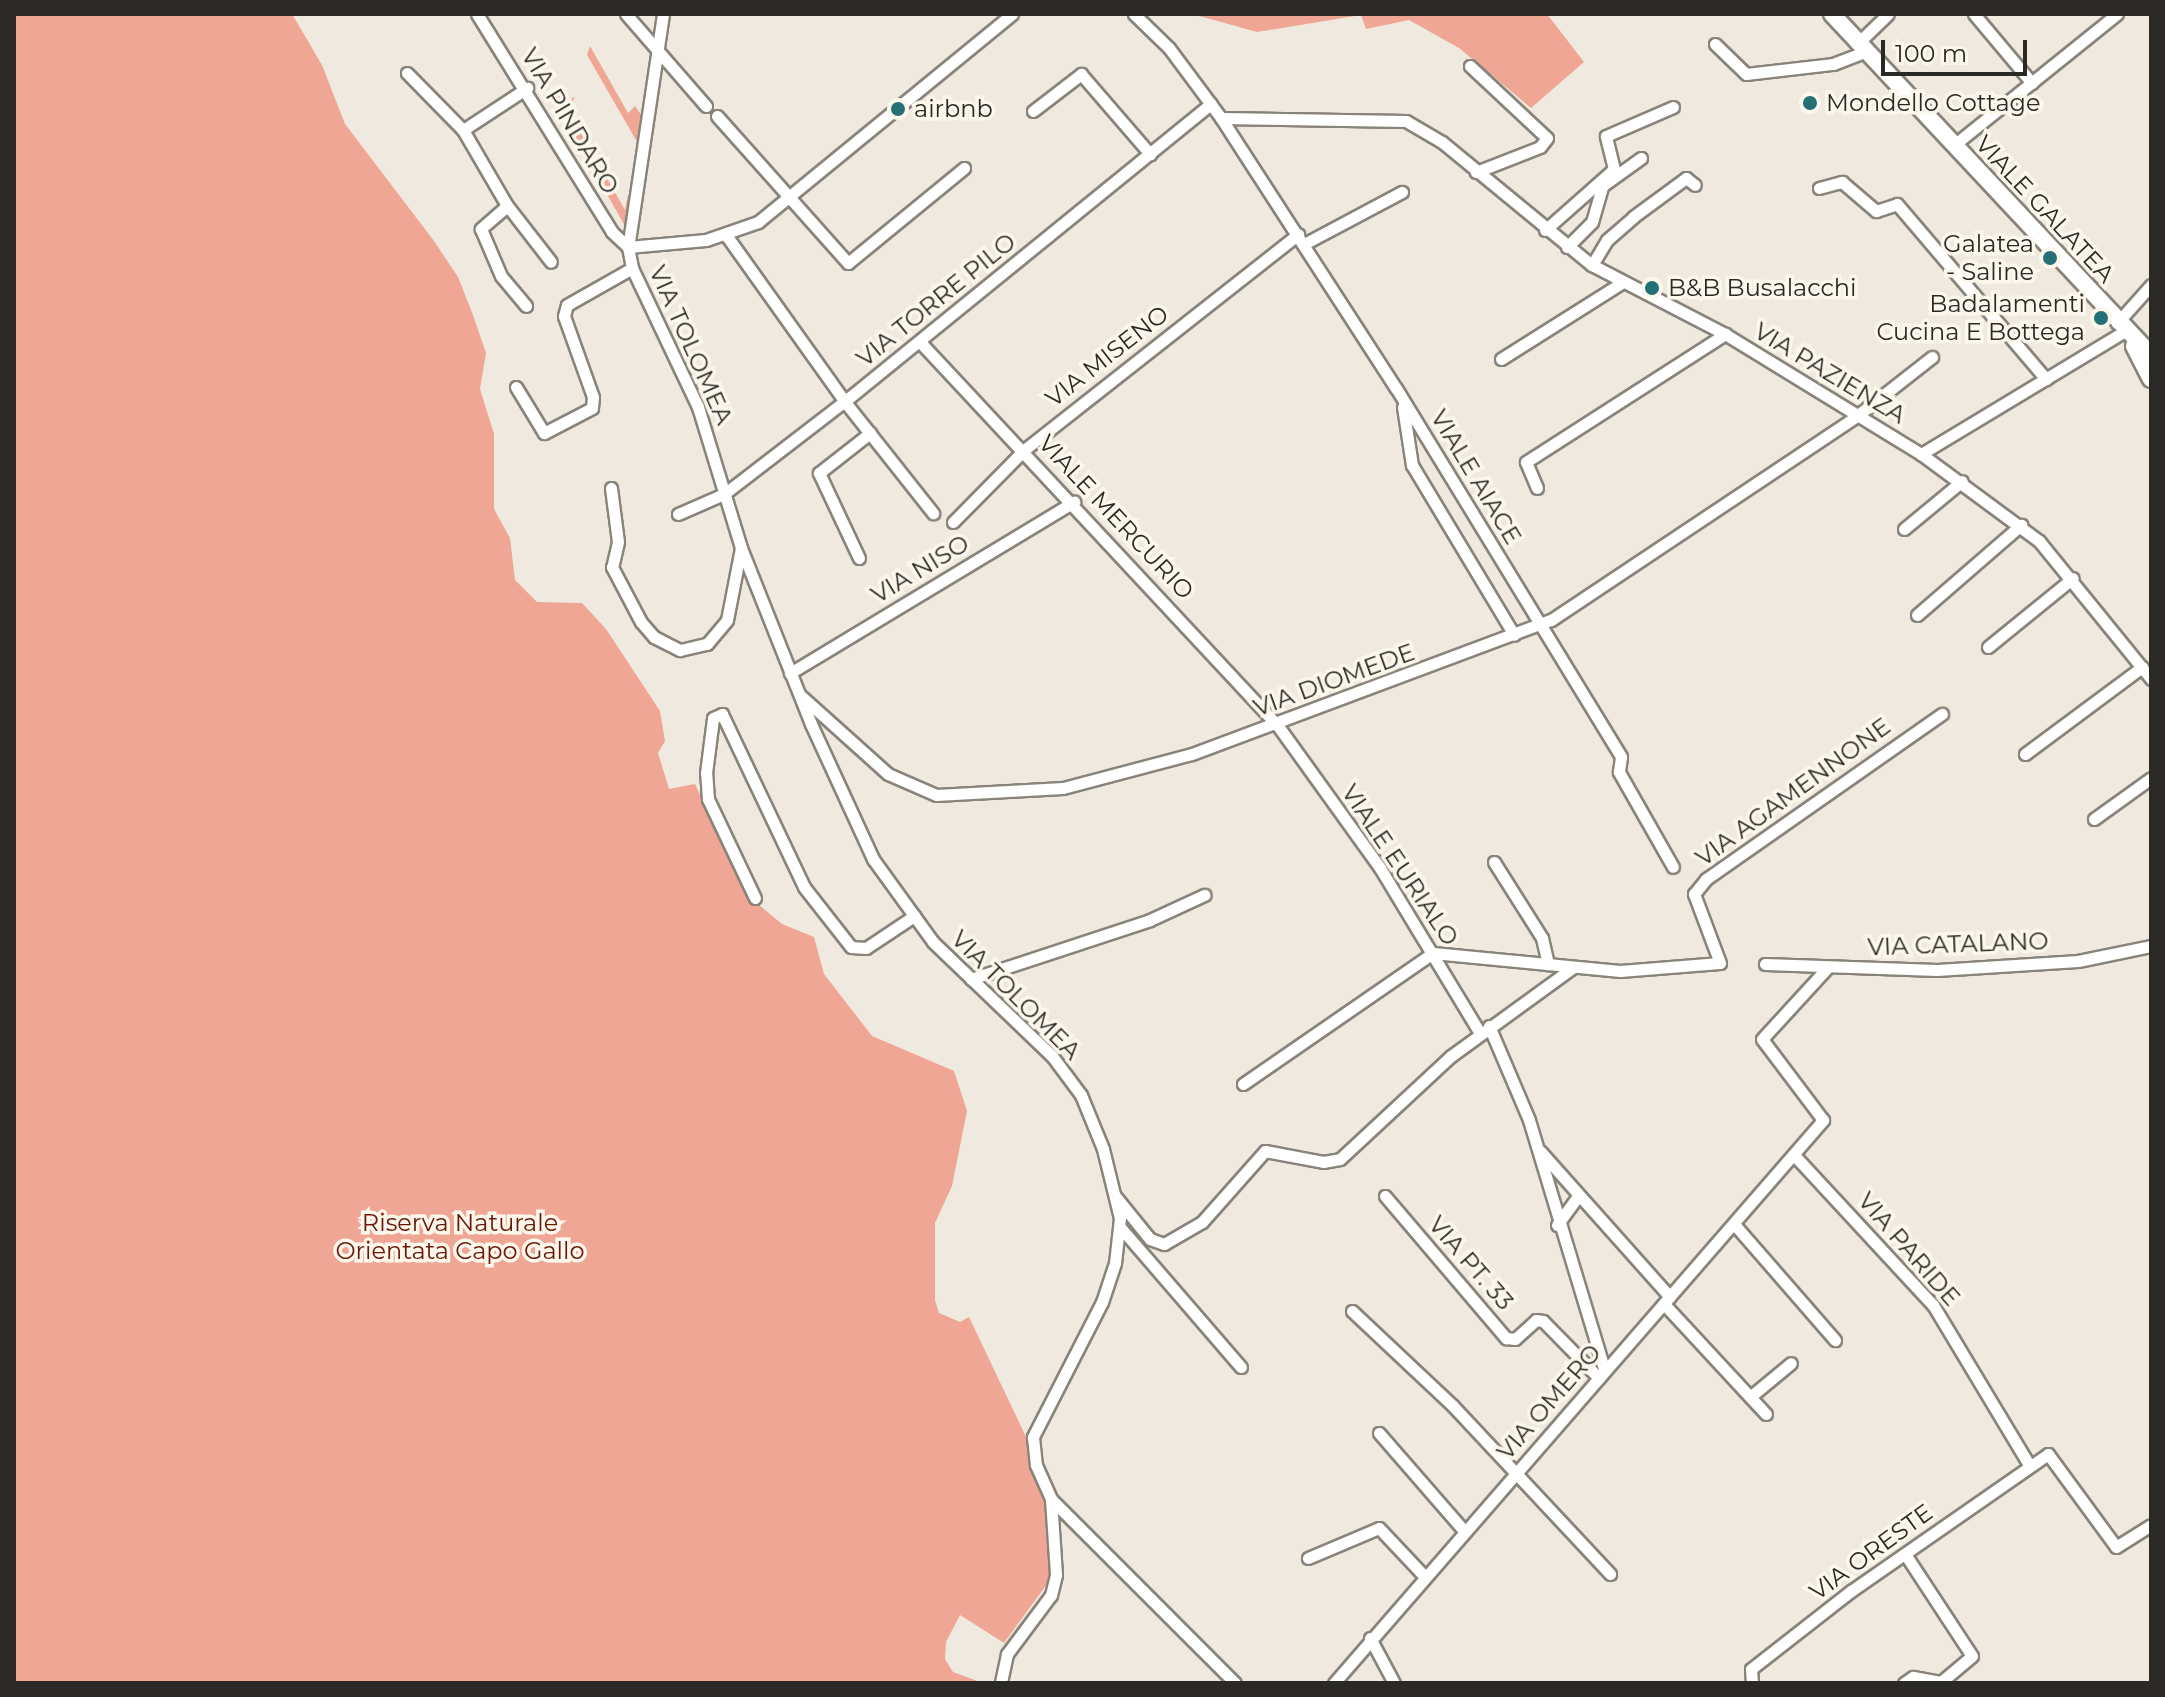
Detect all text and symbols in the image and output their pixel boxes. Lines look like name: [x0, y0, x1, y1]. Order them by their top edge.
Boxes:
scale bar: [1885, 24, 2031, 74]
text: 100 m: [1895, 39, 1967, 68]
street label: VIA PINDARO: [515, 43, 625, 199]
place label: Mondello Cottage: [1826, 89, 2040, 117]
marker: Mondello Cottage: [1801, 94, 1819, 112]
place label: airbnb: [914, 95, 993, 123]
marker: airbnb: [889, 100, 907, 118]
street label: VIALE GALATEA: [1969, 129, 2121, 289]
street label: VIA TORRE PILO: [851, 227, 1021, 373]
place label: Galatea - Saline: [1943, 230, 2034, 286]
marker: Galatea - Saline: [2041, 249, 2059, 267]
street label: VIA TOLOMEA: [643, 261, 739, 429]
place label: B&B Busalacchi: [1668, 274, 1857, 302]
marker: B&B Busalacchi: [1643, 279, 1661, 297]
place label: Badalamenti Cucina E Bottega: [1877, 290, 2085, 346]
street label: VIA MISENO: [1040, 299, 1174, 413]
marker: Badalamenti Cucina E Bottega: [2092, 309, 2110, 327]
street label: VIA PAZIENZA: [1749, 316, 1911, 430]
street label: VIALE AIACE: [1425, 405, 1527, 549]
street label: VIALE MERCURIO: [1032, 429, 1200, 605]
street label: VIA NISO: [866, 529, 974, 609]
street label: VIA DIOMEDE: [1250, 638, 1418, 722]
street label: VIA AGAMENNONE: [1690, 712, 1896, 872]
street label: VIALE EURIALO: [1335, 779, 1465, 951]
street label: VIA TOLOMEA: [945, 924, 1087, 1066]
street label: VIA CATALANO: [1867, 926, 2049, 962]
street label: VIA PARIDE: [1852, 1186, 1966, 1312]
park label: Riserva Naturale Orientata Capo Gallo: [335, 1209, 585, 1265]
street label: VIA PT. 33: [1422, 1210, 1520, 1316]
street label: VIA OMERO: [1491, 1338, 1607, 1466]
street label: VIA ORESTE: [1804, 1498, 1938, 1606]

